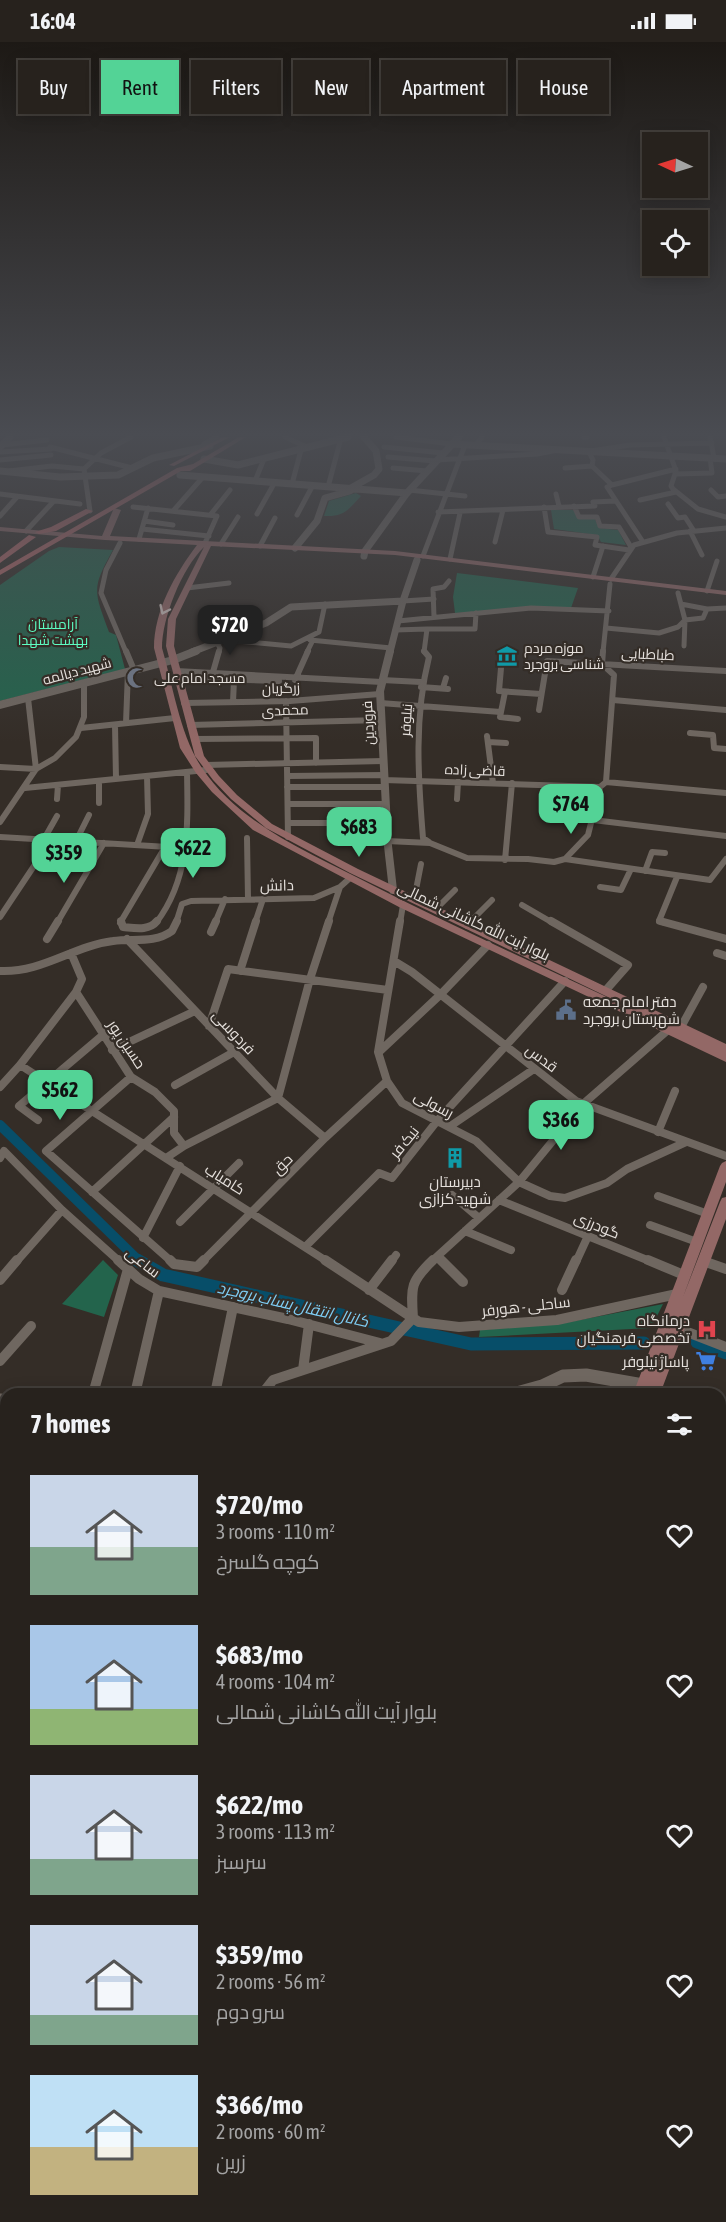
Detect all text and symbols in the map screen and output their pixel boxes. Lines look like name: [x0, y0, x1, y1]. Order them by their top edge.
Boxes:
text: 16:04: [30, 8, 76, 34]
chip: Buy: [18, 60, 89, 114]
chip: Rent: [101, 60, 179, 114]
chip: Filters: [191, 60, 281, 114]
chip: New: [293, 60, 369, 114]
chip: Apartment: [381, 60, 506, 114]
chip: House: [518, 60, 609, 114]
north arrow: [642, 132, 708, 198]
map controls: [642, 132, 708, 276]
button: locate: [642, 210, 708, 276]
one-way arrow: [160, 603, 172, 614]
pin: $720: [194, 605, 266, 656]
text: $720: [212, 613, 248, 636]
park label: آرامستان بهشت شهدا: [18, 616, 88, 648]
place label: موزه مردم شناسی بروجرد: [524, 640, 604, 672]
museum icon: موزه مردم شناسی بروجرد: [495, 644, 519, 668]
street label: طباطبایی: [621, 645, 675, 663]
street label: شهید دیالمه: [41, 654, 113, 688]
mosque icon: مسجد امام علی: [125, 666, 149, 690]
place label: مسجد امام علی: [154, 670, 245, 688]
street label: زرگریان: [262, 679, 300, 697]
street label: فروردین: [359, 700, 377, 746]
street label: محمدی: [261, 701, 309, 719]
street label: نیلوفر: [397, 703, 415, 738]
street label: قاضی زاده: [444, 761, 506, 779]
pin: $764: [535, 784, 607, 835]
text: $764: [553, 792, 589, 815]
pin: $683: [323, 807, 395, 858]
text: $683: [341, 815, 377, 838]
pin: $622: [157, 828, 229, 879]
pin: $359: [28, 833, 100, 884]
text: $622: [175, 836, 211, 859]
text: $359: [46, 841, 82, 864]
street label: دانش: [260, 876, 294, 896]
street label: بلوار آیت الله کاشانی شمالی: [394, 877, 553, 966]
place label: دفتر امام جمعه شهرستان بروجرد: [583, 993, 680, 1029]
public building icon: دفتر امام جمعه شهرستان بروجرد: [554, 998, 578, 1022]
street label: فردوسی: [208, 1006, 259, 1059]
street label: حسین پور: [102, 1016, 149, 1073]
street label: قدس: [522, 1041, 561, 1077]
pin: $562: [24, 1070, 96, 1121]
text: $562: [42, 1078, 78, 1101]
street label: رسولی: [410, 1087, 457, 1123]
pin: $366: [525, 1100, 597, 1151]
text: $366: [543, 1108, 579, 1131]
street label: نیک فر: [385, 1123, 423, 1163]
building icon: دبیرستان شهید کزازی: [443, 1146, 467, 1170]
street label: حق: [268, 1150, 297, 1179]
street label: کامیاب: [202, 1160, 248, 1198]
place label: دبیرستان شهید کزازی: [419, 1173, 491, 1209]
street label: گودرزی: [571, 1208, 622, 1244]
street label: ساعی: [121, 1243, 164, 1282]
water label: کانال انتقال پساب بروجرد: [215, 1278, 370, 1332]
street label: ساحلی - هورفر: [480, 1293, 571, 1321]
place label: درمانگاه تخصصی فرهنگیان: [577, 1312, 690, 1348]
hospital icon: درمانگاه تخصصی فرهنگیان: [695, 1317, 719, 1341]
supermarket icon: پاساژ نیلوفر: [694, 1349, 718, 1373]
place label: پاساژ نیلوفر: [621, 1353, 689, 1372]
icon: filters: [663, 1408, 696, 1441]
text: 7 homes: [30, 1409, 110, 1439]
text: $720/mo: [216, 1490, 303, 1520]
icon: home: [78, 1499, 150, 1571]
icon: heart: [663, 1519, 696, 1552]
text: 3 rooms · 110 m²: [216, 1520, 335, 1543]
text: کوچه گلسرخ: [216, 1550, 320, 1573]
text: $683/mo: [216, 1640, 303, 1670]
icon: home: [78, 1649, 150, 1721]
icon: heart: [663, 1669, 696, 1702]
text: 4 rooms · 104 m²: [216, 1670, 335, 1693]
text: بلوار آیت الله کاشانی شمالی: [216, 1700, 437, 1723]
text: $622/mo: [216, 1790, 303, 1820]
icon: home: [78, 1799, 150, 1871]
icon: heart: [663, 1819, 696, 1852]
text: 3 rooms · 113 m²: [216, 1820, 335, 1843]
text: سرسبز: [216, 1850, 267, 1873]
text: $359/mo: [216, 1940, 303, 1970]
icon: home: [78, 1949, 150, 2021]
icon: heart: [663, 1969, 696, 2002]
text: 2 rooms · 56 m²: [216, 1970, 326, 1993]
text: سرو دوم: [216, 2000, 285, 2023]
text: $366/mo: [216, 2090, 303, 2120]
icon: home: [78, 2099, 150, 2171]
icon: heart: [663, 2119, 696, 2152]
text: 2 rooms · 60 m²: [216, 2120, 326, 2143]
text: زرین: [216, 2150, 246, 2173]

